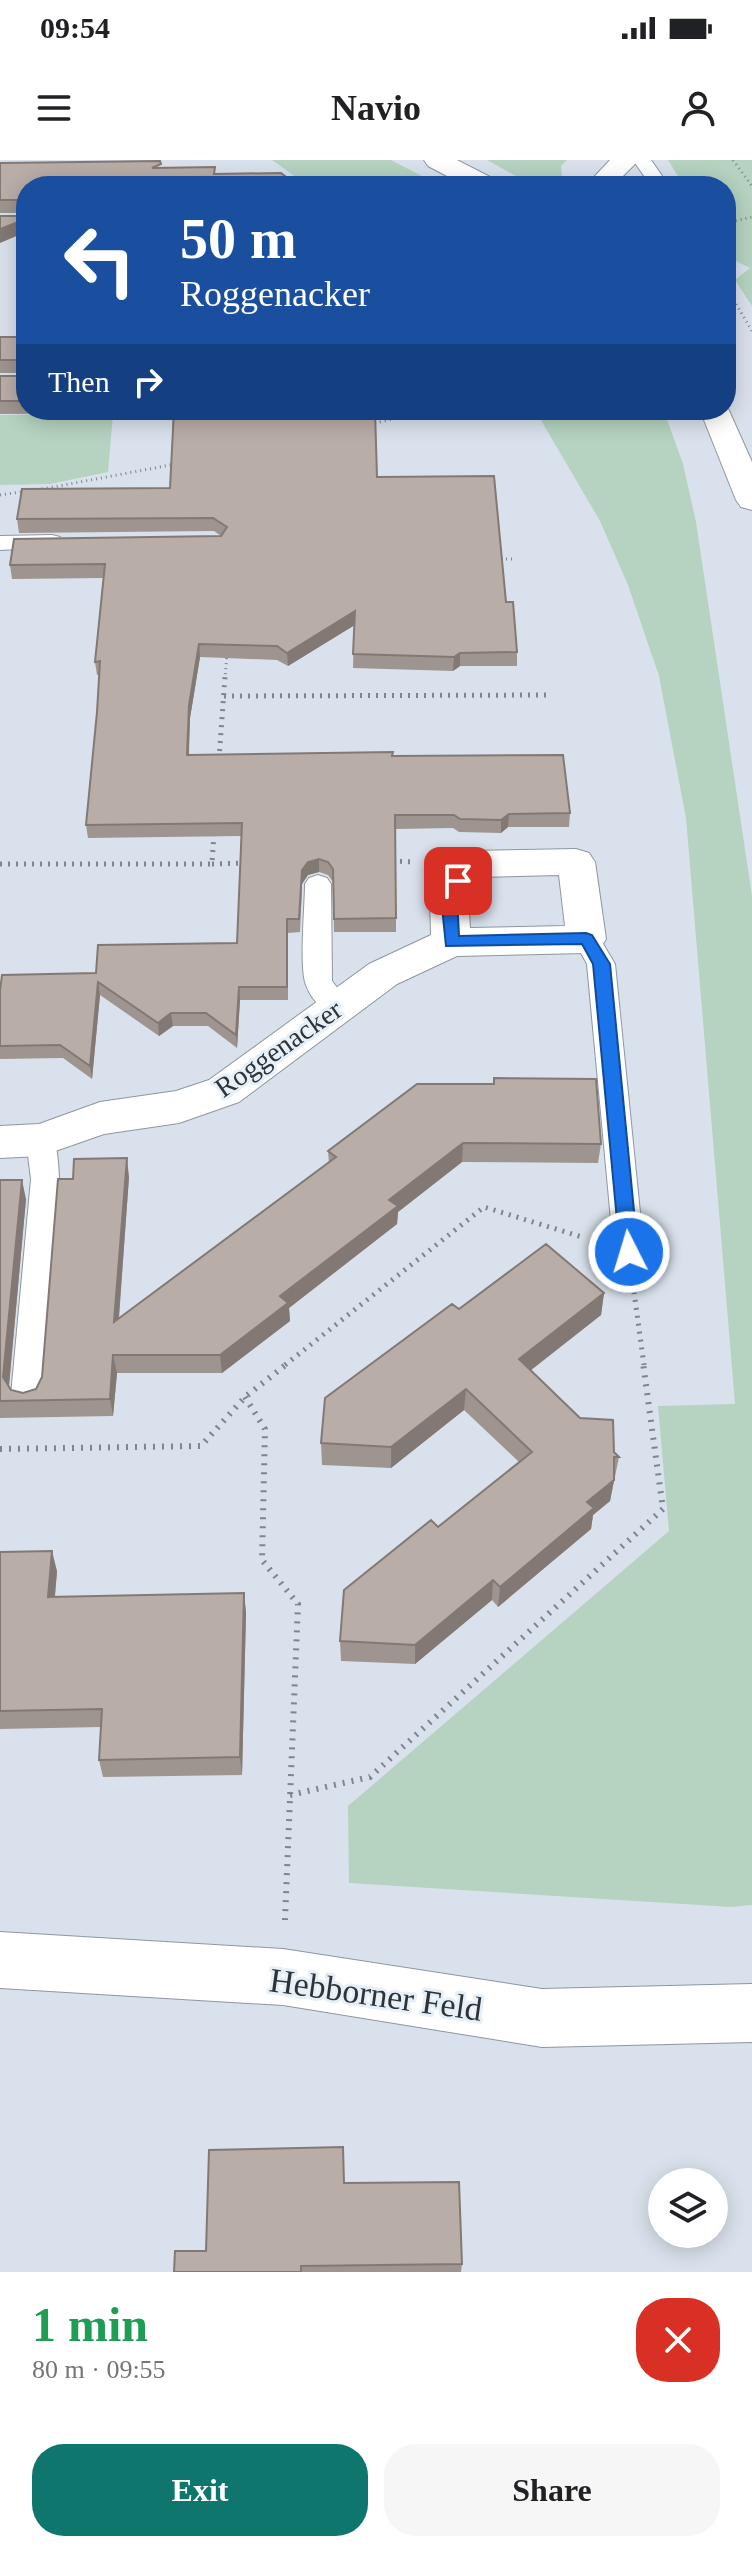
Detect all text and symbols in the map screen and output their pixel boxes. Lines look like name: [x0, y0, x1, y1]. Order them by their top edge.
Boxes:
text: 09:54: [40, 11, 110, 44]
icon: menu: [32, 86, 76, 130]
icon: person: [676, 86, 720, 130]
text: Navio: [331, 88, 421, 128]
icon: left: [48, 208, 152, 312]
text: 50 m: [180, 208, 297, 270]
text: Roggenacker: [180, 274, 370, 314]
icon: right: [126, 360, 170, 404]
text: Then: [48, 365, 110, 398]
pin: [424, 847, 492, 915]
icon: arrive: [436, 859, 480, 903]
street label: Roggenacker: [209, 993, 348, 1103]
position arrow: [587, 1210, 671, 1294]
street label: Hebborner Feld: [267, 1961, 485, 2028]
map controls: [648, 2168, 728, 2248]
button: layers: [648, 2168, 728, 2248]
text: 1 min: [32, 2298, 148, 2351]
button: close: [636, 2298, 720, 2382]
text: 80 m · 09:55: [32, 2355, 166, 2384]
button: Exit: [32, 2444, 368, 2536]
button: Share: [384, 2444, 720, 2536]

